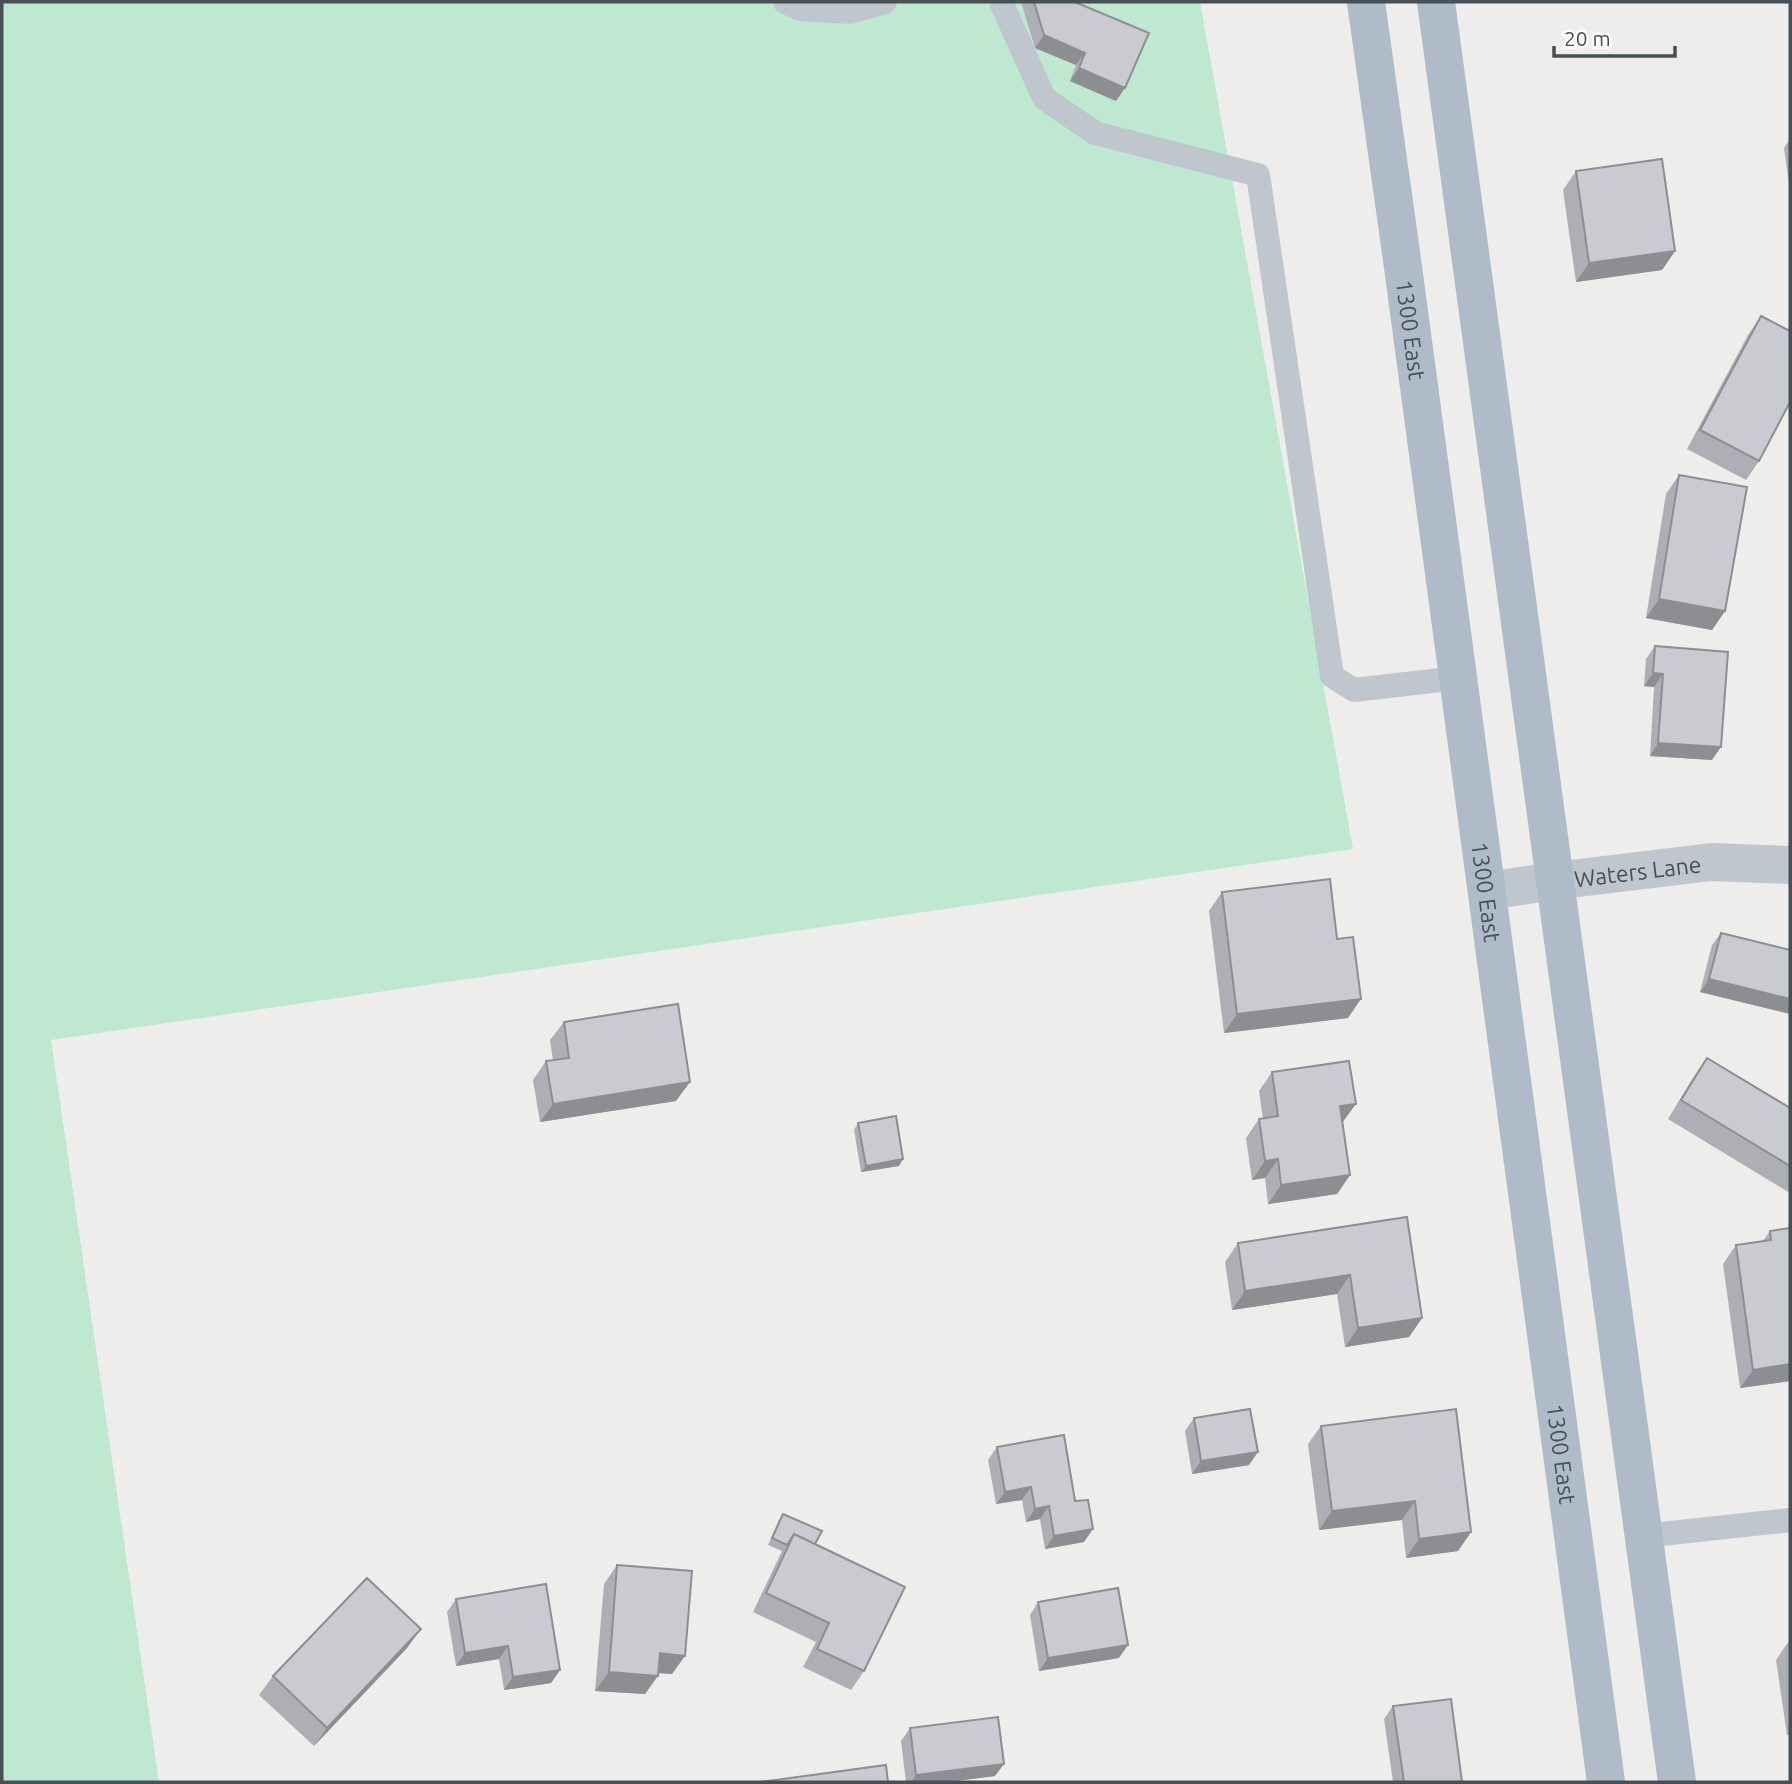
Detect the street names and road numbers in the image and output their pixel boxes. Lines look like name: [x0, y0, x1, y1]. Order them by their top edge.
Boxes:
street label: 1300 East: [1392, 278, 1431, 382]
street label: 1300 East: [1468, 840, 1506, 944]
street label: Waters Lane: [1573, 851, 1703, 891]
street label: 1300 East: [1543, 1402, 1581, 1506]

